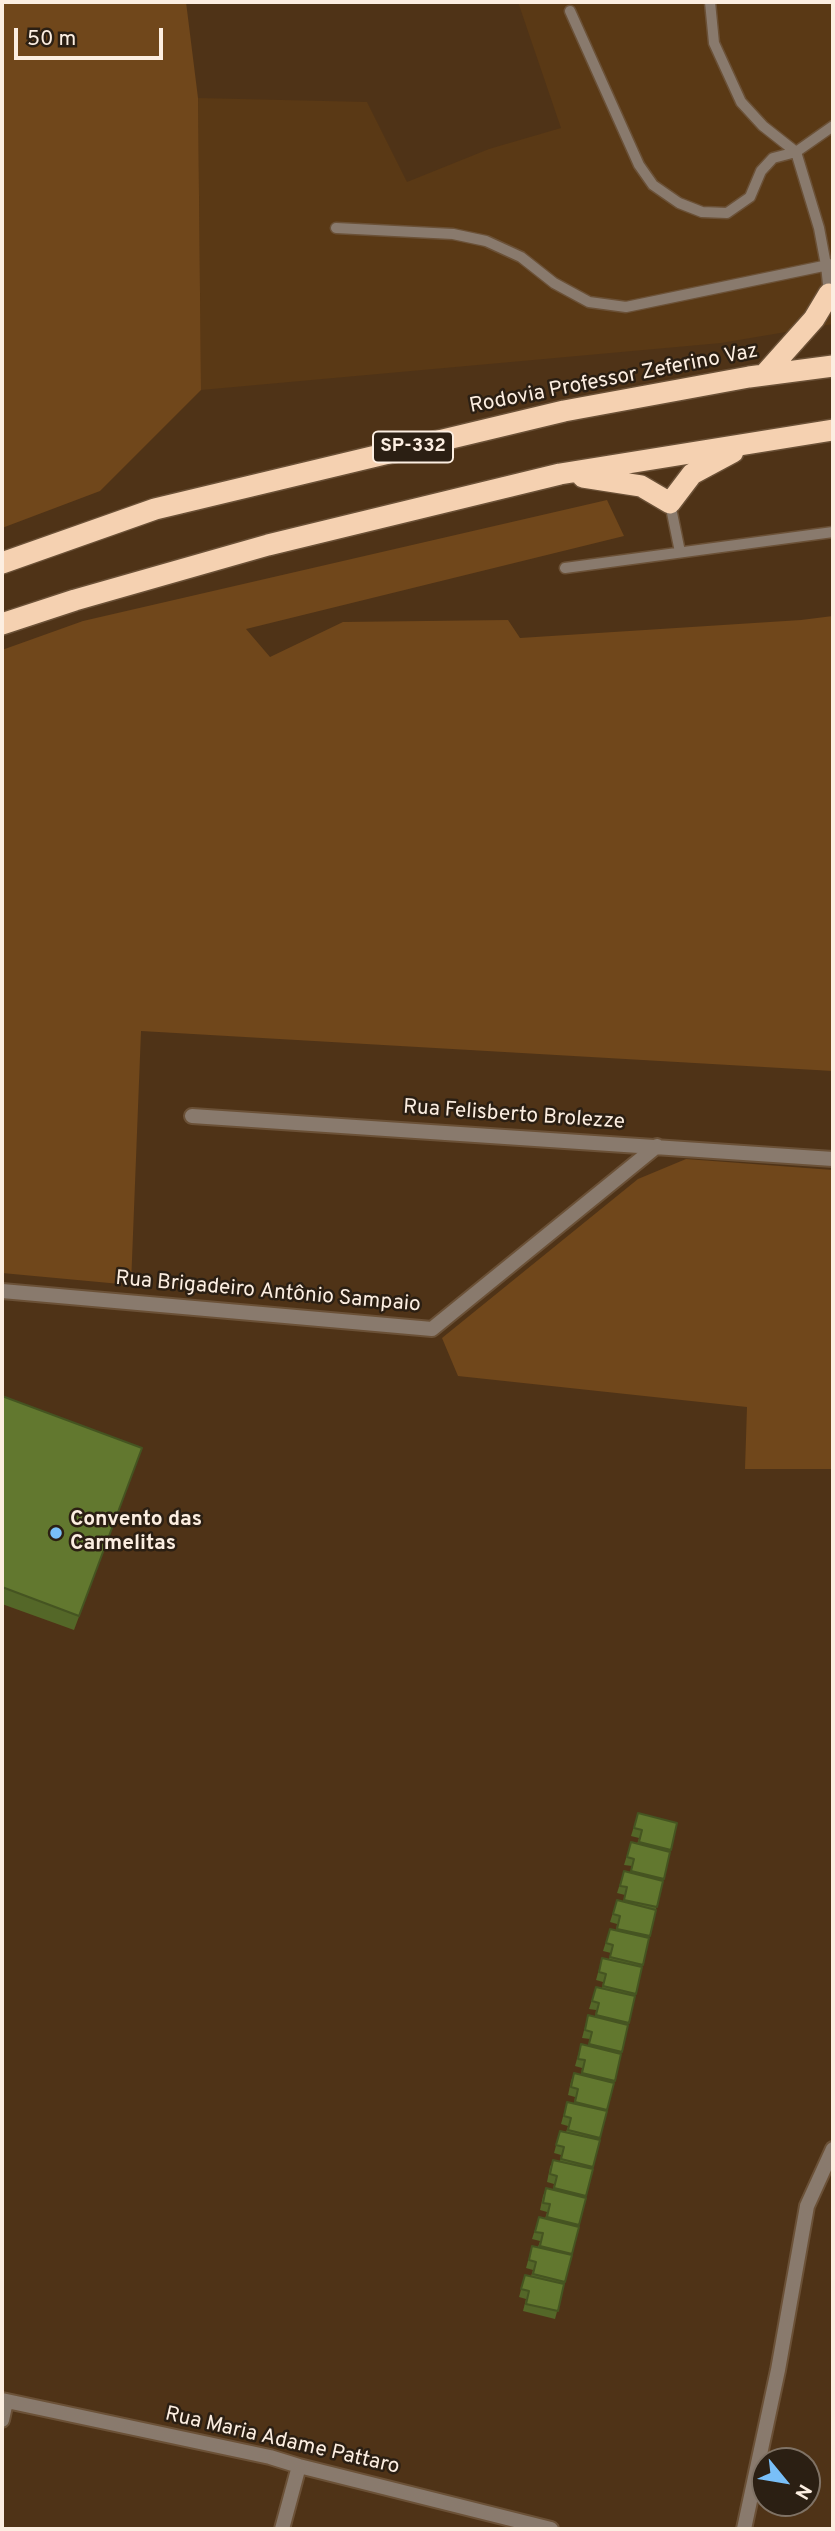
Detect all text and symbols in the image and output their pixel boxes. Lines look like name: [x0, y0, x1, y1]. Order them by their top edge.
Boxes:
scale bar: [18, 14, 166, 58]
text: 50 m: [27, 26, 76, 53]
street label: Rodovia Professor Zeferino Vaz: [468, 340, 760, 420]
road number: SP-332: [373, 432, 453, 462]
street label: Rua Felisberto Brolezze: [402, 1096, 626, 1136]
street label: Rua Brigadeiro Antônio Sampaio: [114, 1267, 422, 1319]
place label: Convento das Carmelitas: [70, 1508, 202, 1558]
marker: Convento das Carmelitas: [48, 1525, 64, 1541]
street label: Rua Maria Adame Pattaro: [162, 2403, 402, 2481]
north arrow: [751, 2447, 821, 2517]
text: N: [789, 2480, 816, 2503]

